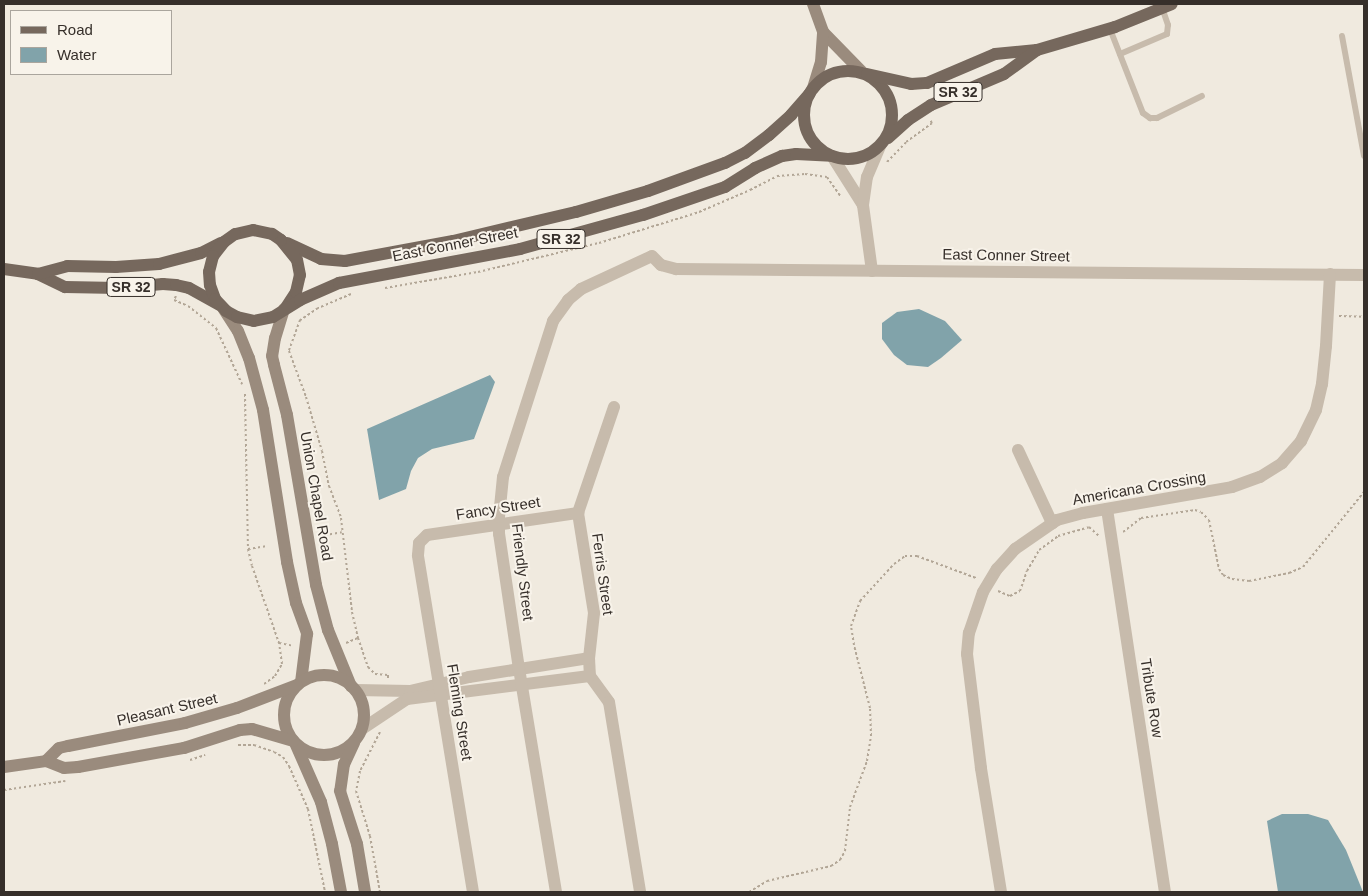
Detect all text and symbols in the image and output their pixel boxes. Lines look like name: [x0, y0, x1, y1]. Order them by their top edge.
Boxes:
legend: [10, 10, 172, 75]
text: Road: [57, 21, 93, 38]
text: Water: [57, 46, 96, 63]
road number: SR 32: [933, 80, 983, 104]
street label: East Conner Street: [391, 223, 519, 265]
road number: SR 32: [536, 228, 586, 250]
street label: East Conner Street: [942, 245, 1070, 265]
road number: SR 32: [106, 276, 156, 298]
street label: Union Chapel Road: [297, 430, 337, 562]
street label: Americana Crossing: [1071, 467, 1207, 509]
street label: Fancy Street: [455, 492, 541, 524]
street label: Friendly Street: [508, 522, 538, 622]
street label: Ferris Street: [588, 532, 618, 616]
street label: Tribute Row: [1137, 657, 1167, 739]
street label: Fleming Street: [443, 662, 477, 762]
street label: Pleasant Street: [115, 689, 219, 729]

